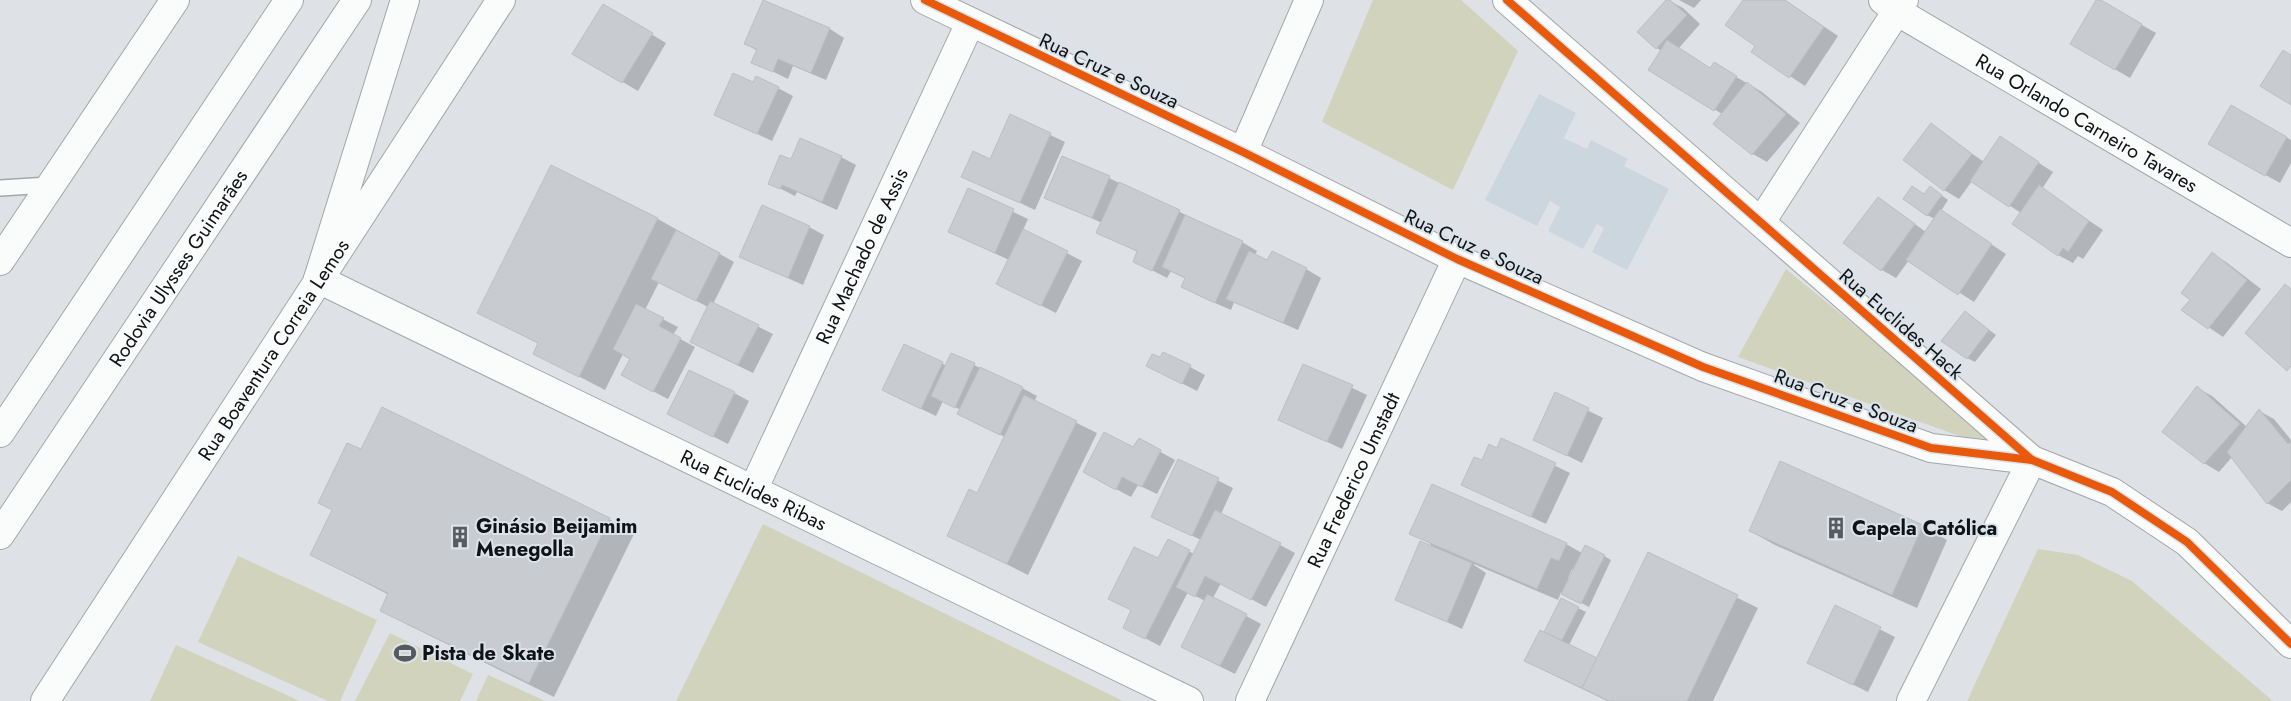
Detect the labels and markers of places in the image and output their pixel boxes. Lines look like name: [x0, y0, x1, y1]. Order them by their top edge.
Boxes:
place label: Ginásio Beijamim Menegolla: [476, 512, 637, 564]
place label: Capela Católica: [1852, 514, 1997, 543]
building icon: Capela Católica: [1823, 515, 1849, 541]
building icon: Ginásio Beijamim Menegolla: [447, 524, 473, 550]
place label: Pista de Skate: [422, 639, 555, 668]
sports icon: Pista de Skate: [392, 640, 418, 666]

